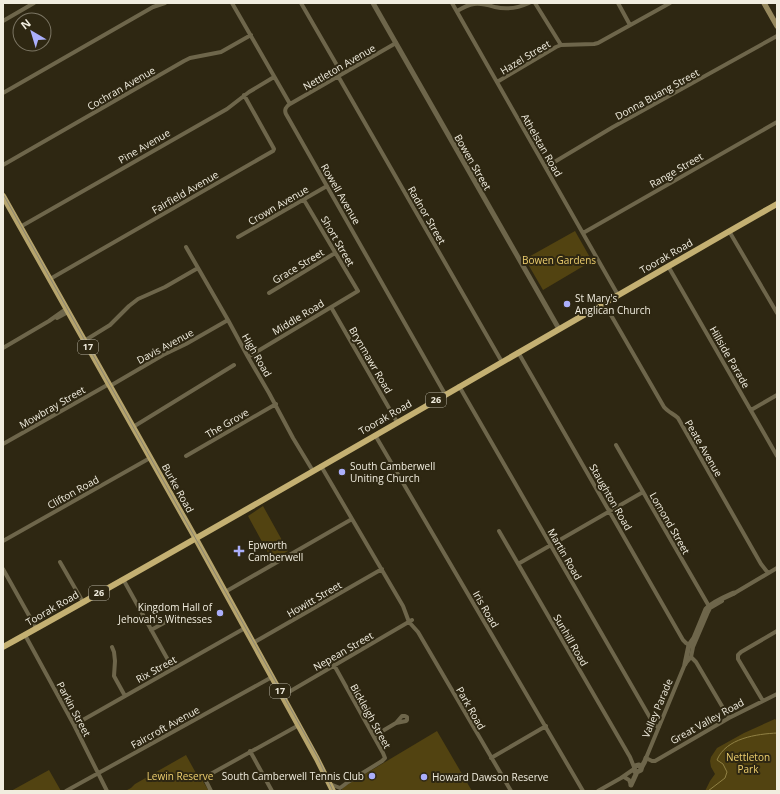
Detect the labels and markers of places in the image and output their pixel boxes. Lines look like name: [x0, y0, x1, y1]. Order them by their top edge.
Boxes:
place label: St Mary's Anglican Church: [575, 291, 651, 317]
marker: St Mary's Anglican Church: [562, 299, 572, 309]
place label: South Camberwell Uniting Church: [350, 459, 435, 485]
marker: South Camberwell Uniting Church: [337, 467, 347, 477]
place label: Epworth Camberwell: [248, 538, 303, 564]
marker: Epworth Camberwell: [233, 545, 245, 557]
place label: Kingdom Hall of Jehovah's Witnesses: [117, 600, 213, 626]
marker: Kingdom Hall of Jehovah's Witnesses: [215, 608, 225, 618]
place label: South Camberwell Tennis Club: [222, 769, 364, 783]
place label: Howard Dawson Reserve: [432, 770, 549, 784]
marker: South Camberwell Tennis Club: [367, 771, 377, 781]
marker: Howard Dawson Reserve: [419, 772, 429, 782]

